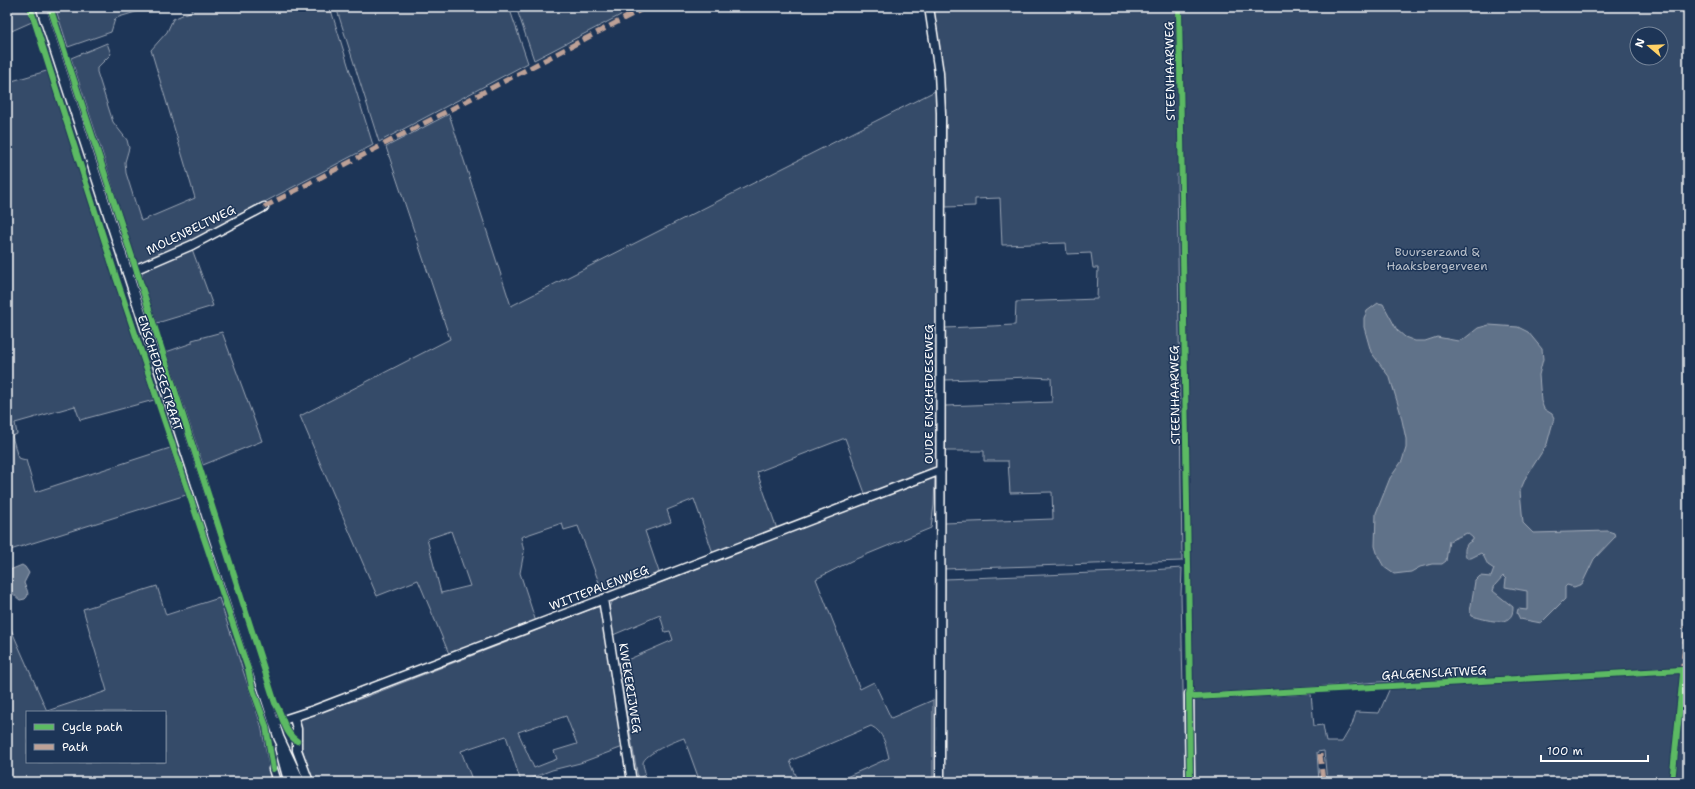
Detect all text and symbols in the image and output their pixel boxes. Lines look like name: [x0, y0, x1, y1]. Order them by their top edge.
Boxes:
street label: STEENHAARWEG: [1161, 21, 1179, 121]
north arrow: [1629, 26, 1669, 66]
text: N: [1632, 36, 1649, 49]
street label: MOLENBELTWEG: [144, 202, 238, 258]
park label: Buurserzand & Haaksbergerveen: [1386, 244, 1488, 274]
street label: ENSCHEDESESTRAAT: [134, 313, 186, 434]
street label: OUDE ENSCHEDESEWEG: [921, 324, 937, 464]
street label: STEENHAARWEG: [1166, 345, 1184, 445]
street label: WITTEPALENWEG: [547, 562, 651, 614]
street label: KWEKERIJWEG: [615, 642, 645, 734]
street label: GALGENSLATWEG: [1381, 662, 1487, 684]
legend: [26, 711, 166, 763]
text: Cycle path: [62, 719, 123, 735]
scale bar: [1541, 737, 1648, 763]
text: Path: [62, 739, 88, 755]
text: 100 m: [1547, 743, 1583, 759]

